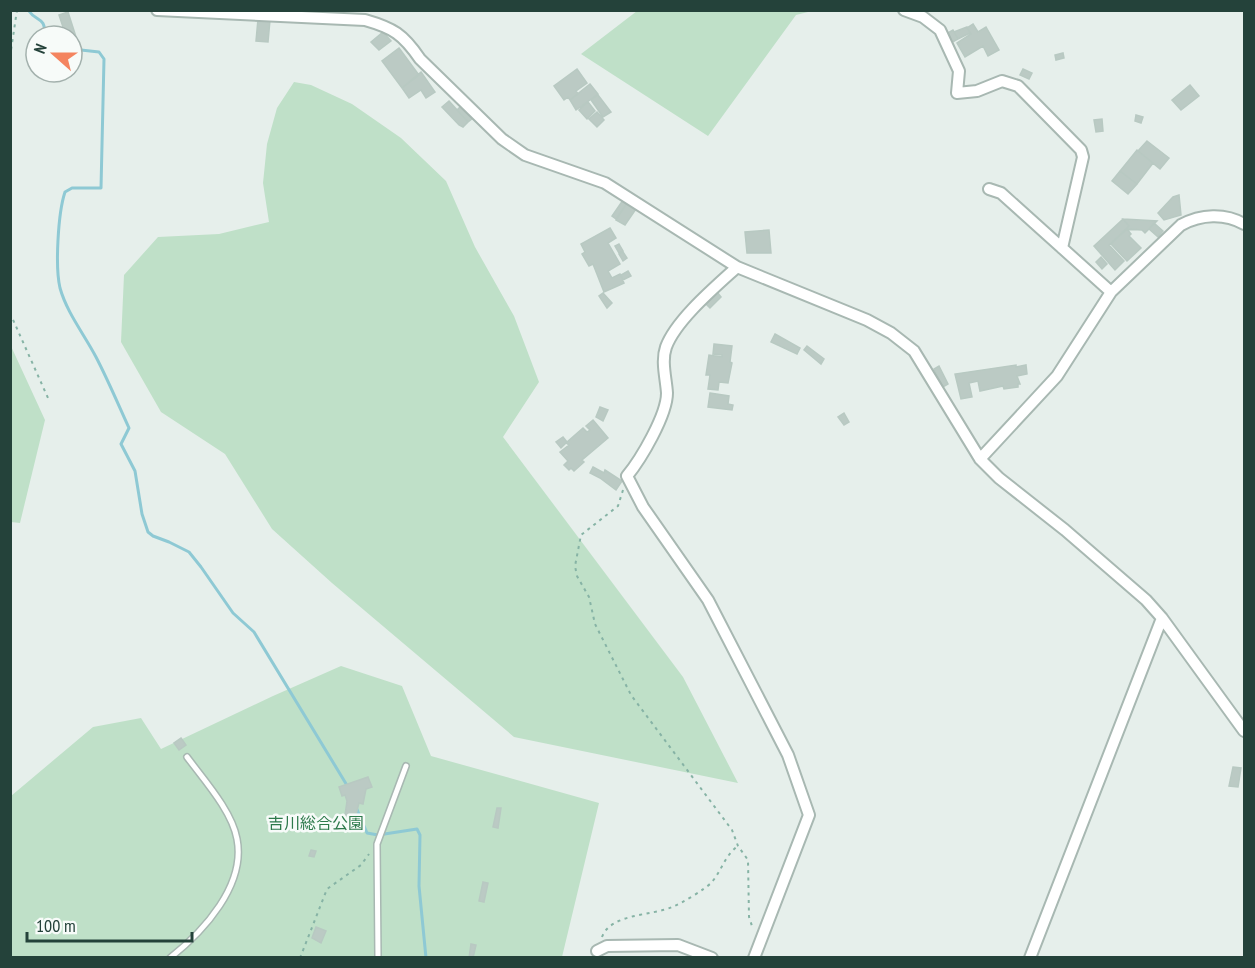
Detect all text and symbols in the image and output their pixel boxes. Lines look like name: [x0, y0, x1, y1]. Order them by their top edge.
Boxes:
north arrow: [24, 24, 84, 84]
text: N: [29, 41, 51, 56]
park label: 吉川総合公園: [268, 813, 364, 833]
scale bar: [27, 905, 192, 943]
text: 100 m: [36, 914, 76, 937]

